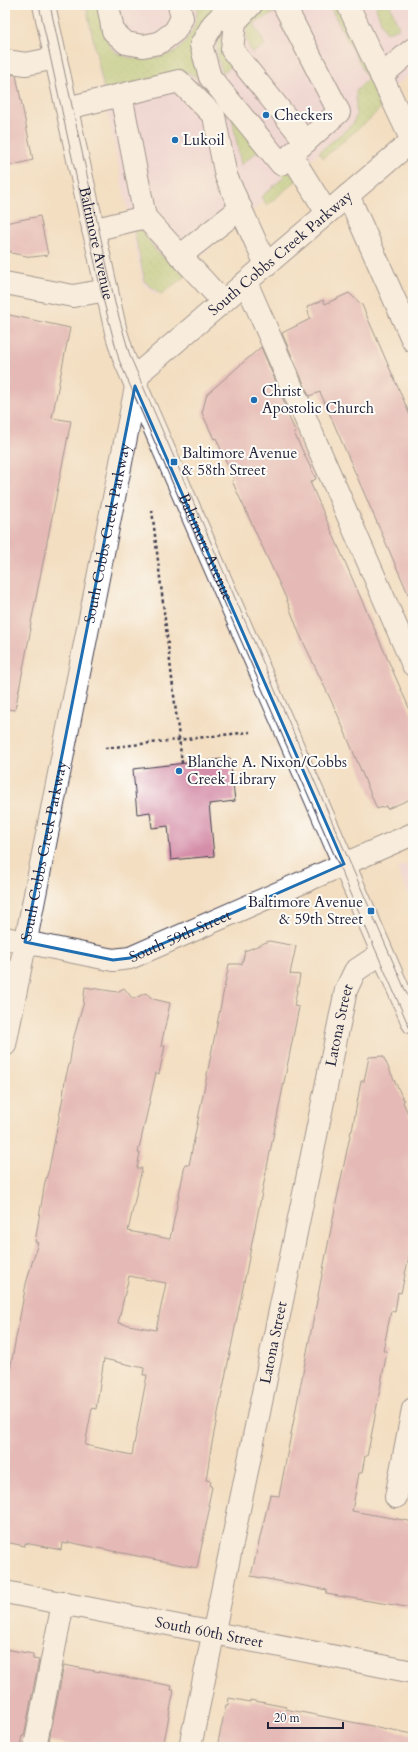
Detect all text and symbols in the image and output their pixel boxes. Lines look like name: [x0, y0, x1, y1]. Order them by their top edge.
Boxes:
place label: Checkers: [274, 105, 333, 125]
marker: Checkers: [261, 110, 271, 120]
place label: Lukoil: [183, 130, 225, 150]
marker: Lukoil: [170, 135, 180, 145]
street label: Baltimore Avenue: [74, 185, 119, 302]
street label: South Cobbs Creek Parkway: [204, 186, 357, 320]
place label: Christ Apostolic Church: [262, 381, 375, 418]
marker: Christ Apostolic Church: [249, 395, 259, 405]
street label: South Cobbs Creek Parkway: [79, 441, 135, 625]
place label: Baltimore Avenue & 58th Street: [182, 443, 297, 480]
marker: Baltimore Avenue & 58th Street: [169, 457, 179, 467]
street label: Baltimore Avenue: [174, 490, 238, 604]
place label: Blanche A. Nixon/Cobbs Creek Library: [187, 752, 347, 789]
street label: South Cobbs Creek Parkway: [16, 759, 71, 943]
marker: Blanche A. Nixon/Cobbs Creek Library: [174, 766, 184, 776]
place label: Baltimore Avenue & 59th Street: [248, 892, 363, 929]
street label: South 59th Street: [126, 905, 234, 967]
marker: Baltimore Avenue & 59th Street: [366, 906, 376, 916]
street label: Latona Street: [321, 980, 358, 1068]
street label: Latona Street: [255, 1299, 292, 1385]
street label: South 60th Street: [154, 1612, 265, 1652]
scale bar: [268, 1704, 343, 1730]
text: 20 m: [274, 1710, 301, 1726]

